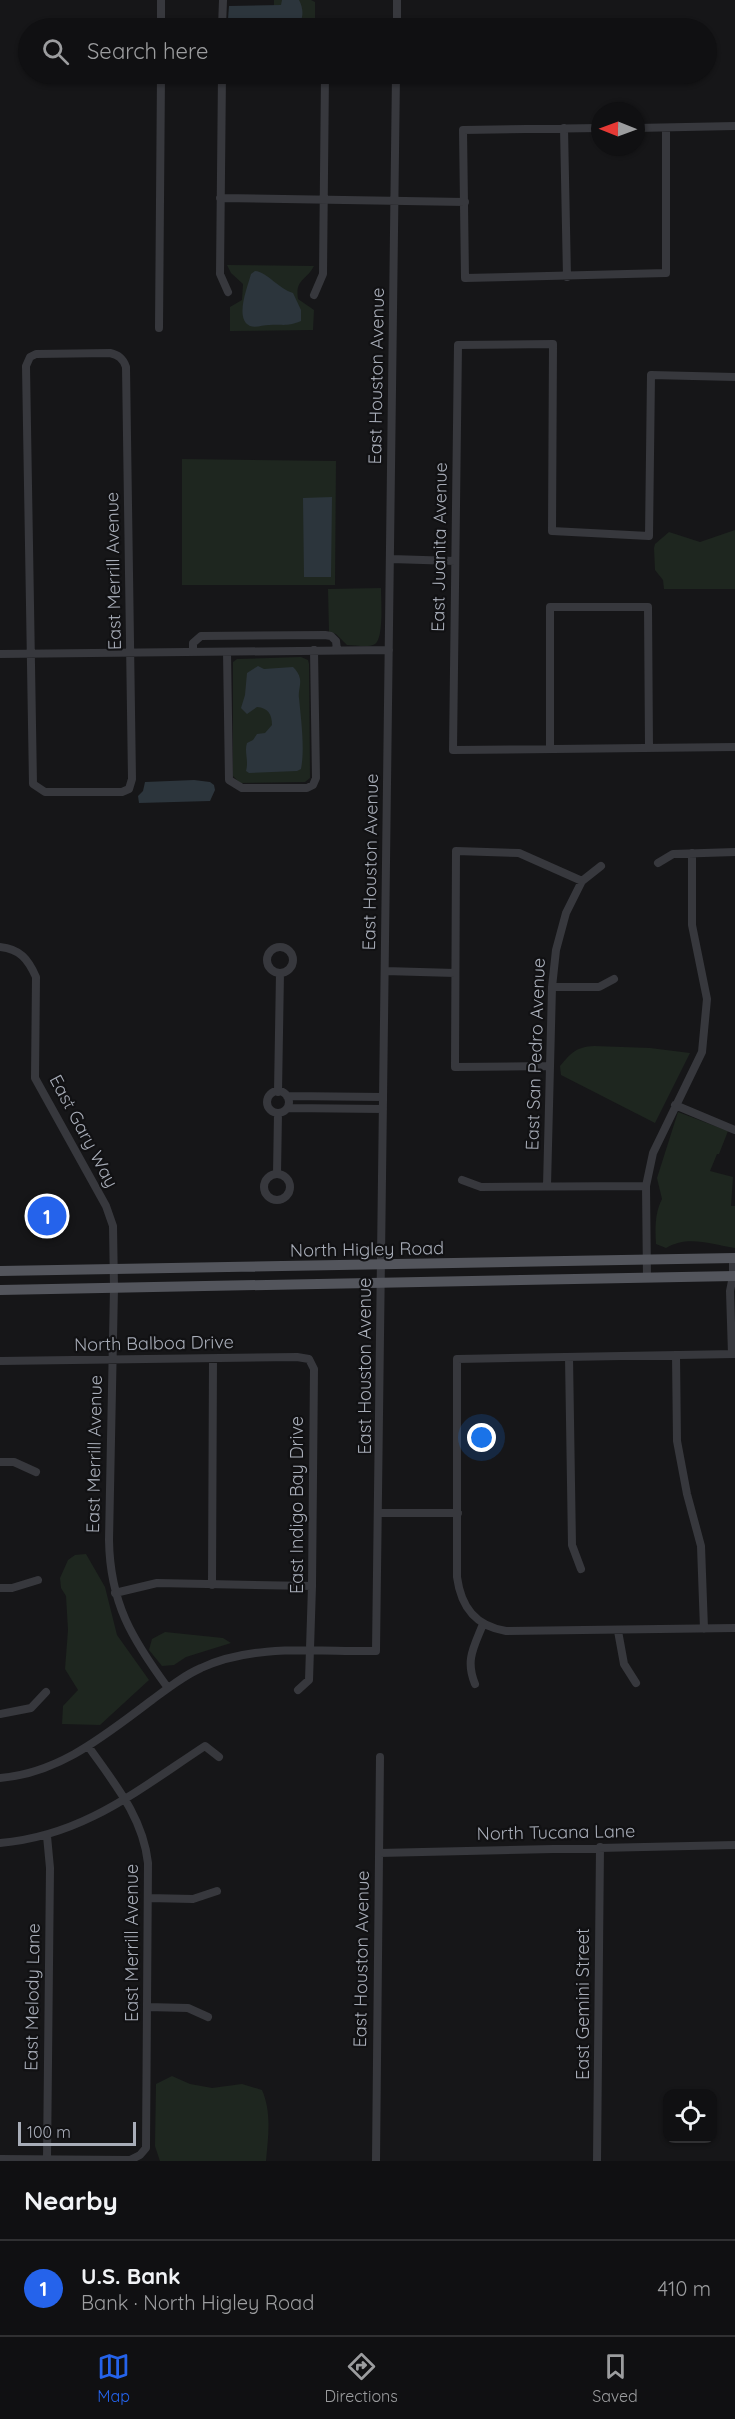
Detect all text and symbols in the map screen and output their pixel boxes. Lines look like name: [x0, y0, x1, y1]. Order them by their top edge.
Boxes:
search box: [18, 18, 717, 84]
icon: search: [39, 35, 72, 68]
text: Search here: [87, 37, 208, 65]
north arrow: [591, 102, 645, 156]
street label: East Houston Avenue: [363, 287, 389, 465]
street label: East Juanita Avenue: [426, 462, 452, 632]
street label: East Merrill Avenue: [100, 492, 126, 650]
street label: East Houston Avenue: [357, 773, 383, 951]
street label: East San Pedro Avenue: [520, 957, 550, 1151]
street label: East Gary Way: [45, 1071, 123, 1191]
pin: 1: [28, 1194, 66, 1238]
street label: North Higley Road: [290, 1236, 444, 1262]
street label: East Houston Avenue: [353, 1278, 376, 1454]
street label: North Balboa Drive: [74, 1330, 234, 1356]
street label: East Merrill Avenue: [81, 1375, 107, 1533]
street label: East Indigo Bay Drive: [285, 1416, 308, 1594]
your location: [467, 1423, 496, 1452]
street label: North Tucana Lane: [476, 1819, 636, 1845]
street label: East Merrill Avenue: [120, 1864, 143, 2022]
street label: East Houston Avenue: [348, 1870, 374, 2048]
street label: East Melody Lane: [19, 1923, 45, 2071]
street label: East Gemini Street: [571, 1928, 594, 2080]
map controls: [663, 2089, 717, 2143]
button: locate: [663, 2089, 717, 2143]
scale bar: [18, 2119, 136, 2146]
text: 100 m: [27, 2122, 71, 2142]
text: Nearby: [24, 2184, 118, 2217]
text: U.S. Bank: [81, 2262, 181, 2290]
text: 1: [40, 2276, 47, 2301]
text: 410 m: [658, 2276, 711, 2301]
text: Bank · North Higley Road: [81, 2290, 314, 2315]
tab: Map: [97, 2350, 130, 2406]
tab: Directions: [325, 2350, 398, 2406]
tab: Saved: [592, 2350, 638, 2406]

